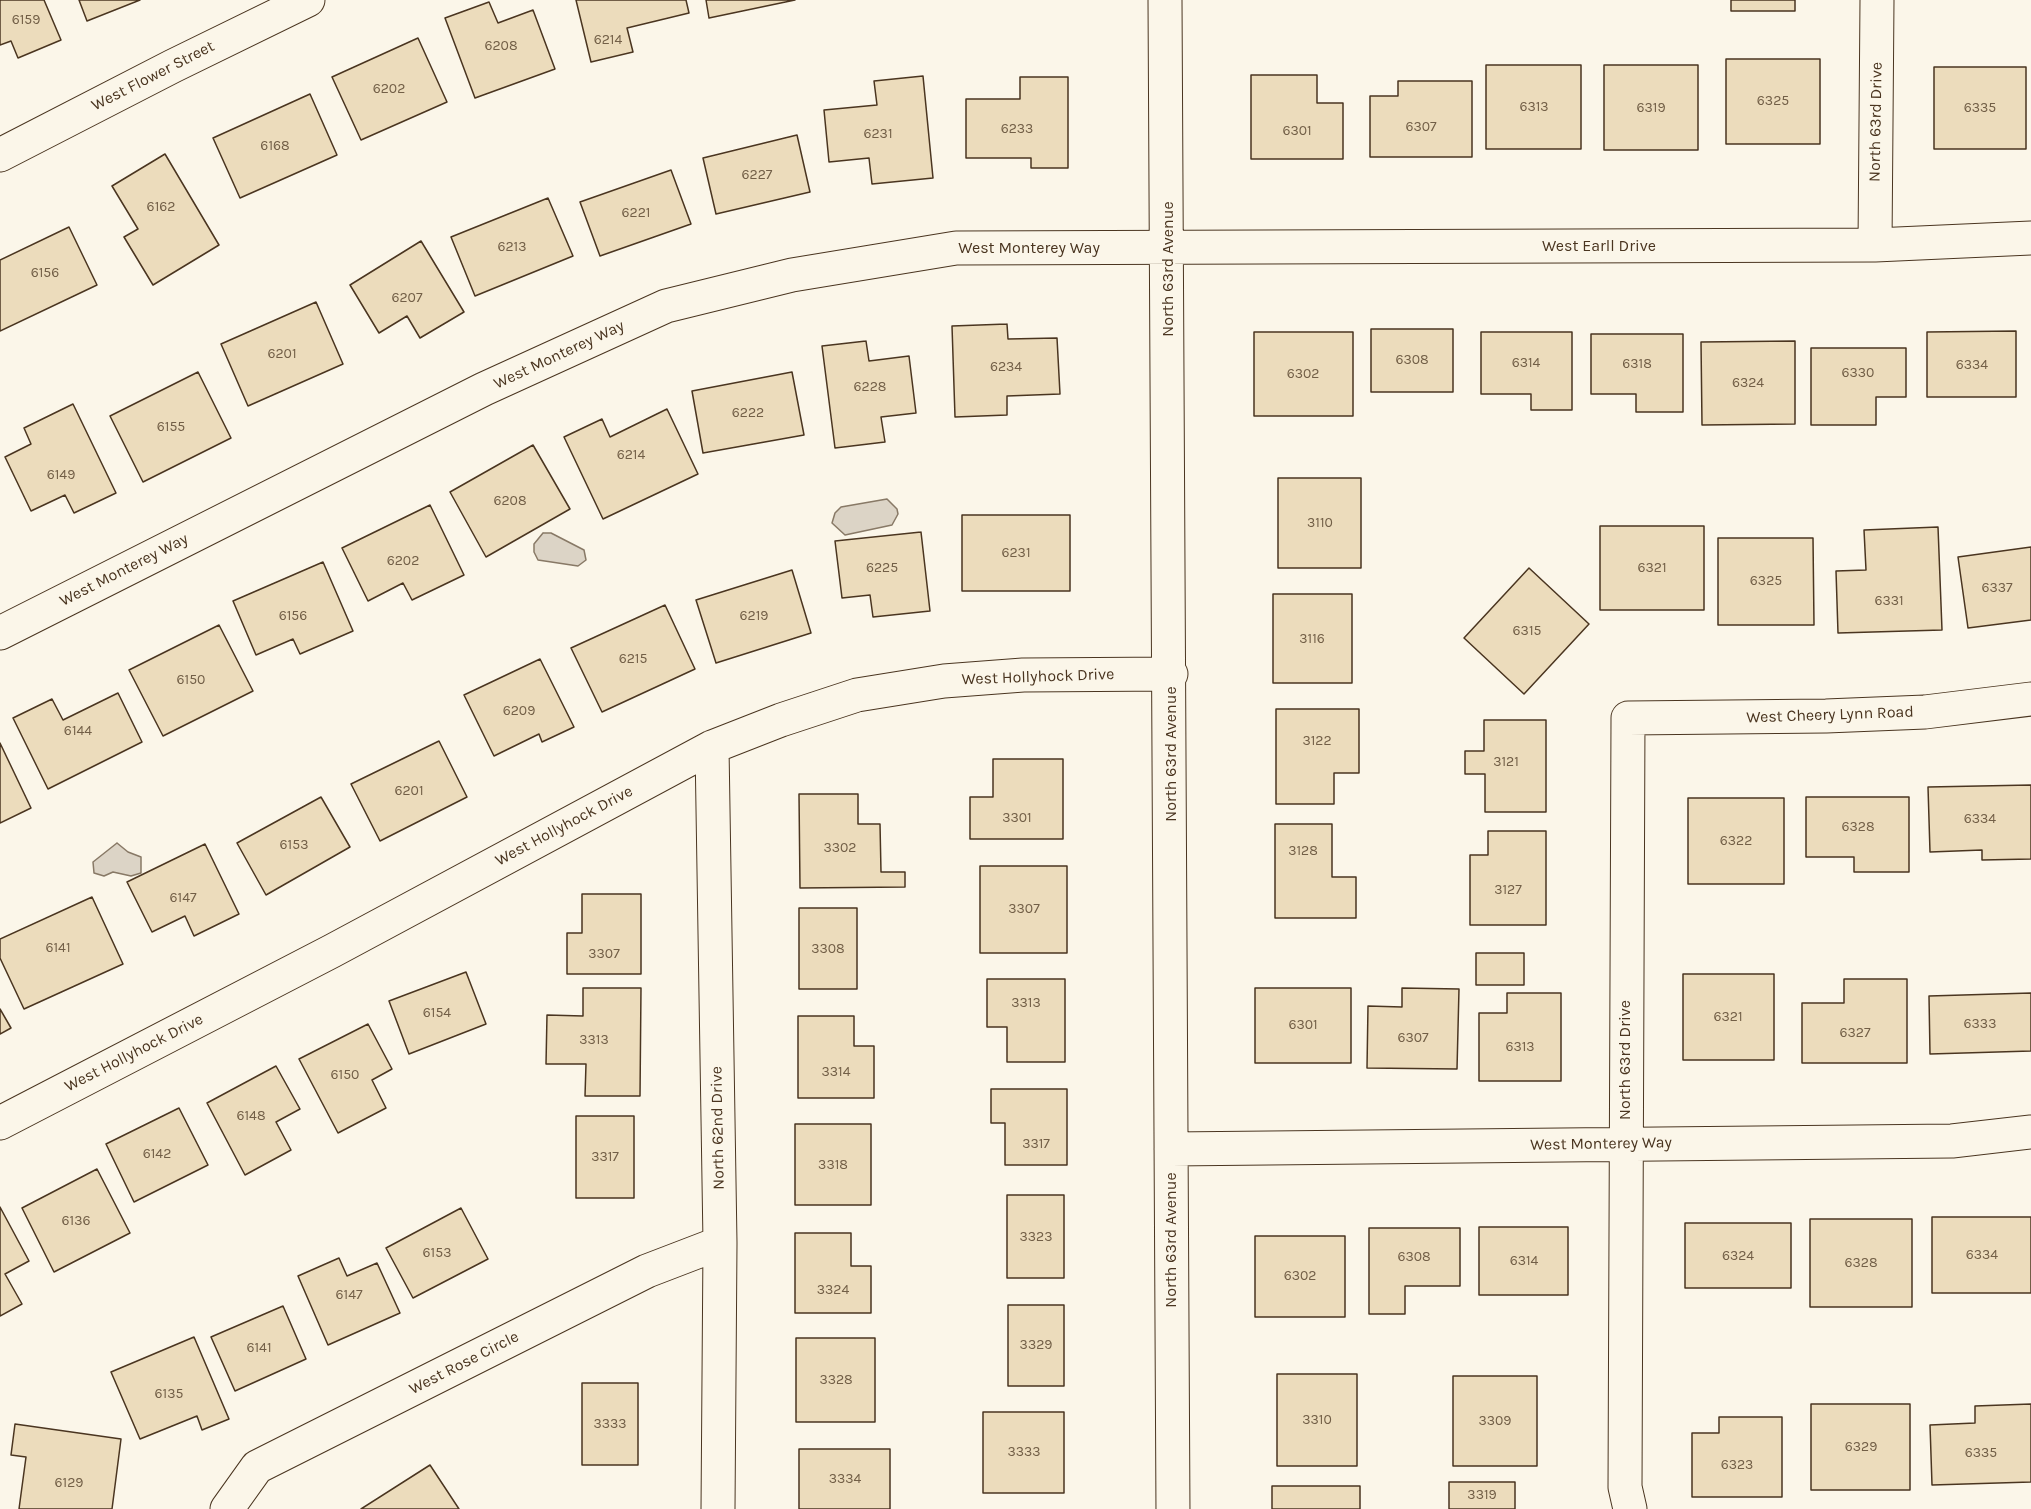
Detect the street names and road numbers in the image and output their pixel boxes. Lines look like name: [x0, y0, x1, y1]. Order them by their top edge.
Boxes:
street label: West Flower Street: [88, 37, 218, 115]
street label: North 63rd Drive: [1865, 62, 1887, 182]
street label: North 63rd Avenue: [1158, 201, 1178, 337]
street label: West Earll Drive: [1542, 236, 1656, 256]
street label: West Monterey Way: [958, 238, 1100, 258]
street label: West Monterey Way: [491, 316, 627, 394]
street label: West Monterey Way: [57, 529, 191, 611]
street label: West Hollyhock Drive: [961, 665, 1115, 689]
street label: North 63rd Avenue: [1161, 686, 1181, 822]
street label: West Cheery Lynn Road: [1746, 702, 1914, 728]
street label: West Hollyhock Drive: [492, 782, 636, 870]
street label: North 63rd Drive: [1615, 1000, 1635, 1120]
street label: West Hollyhock Drive: [62, 1010, 206, 1096]
street label: North 62nd Drive: [707, 1066, 729, 1190]
street label: West Monterey Way: [1530, 1133, 1672, 1155]
street label: North 63rd Avenue: [1161, 1172, 1181, 1308]
street label: West Rose Circle: [406, 1327, 522, 1399]

